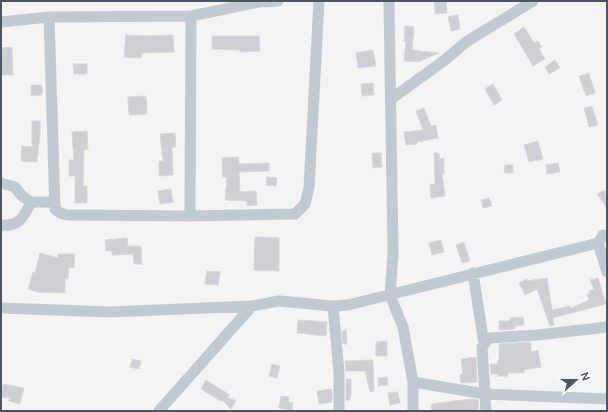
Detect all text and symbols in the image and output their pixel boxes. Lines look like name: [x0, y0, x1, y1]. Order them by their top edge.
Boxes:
north arrow: [556, 360, 596, 400]
text: N: [577, 370, 593, 383]

